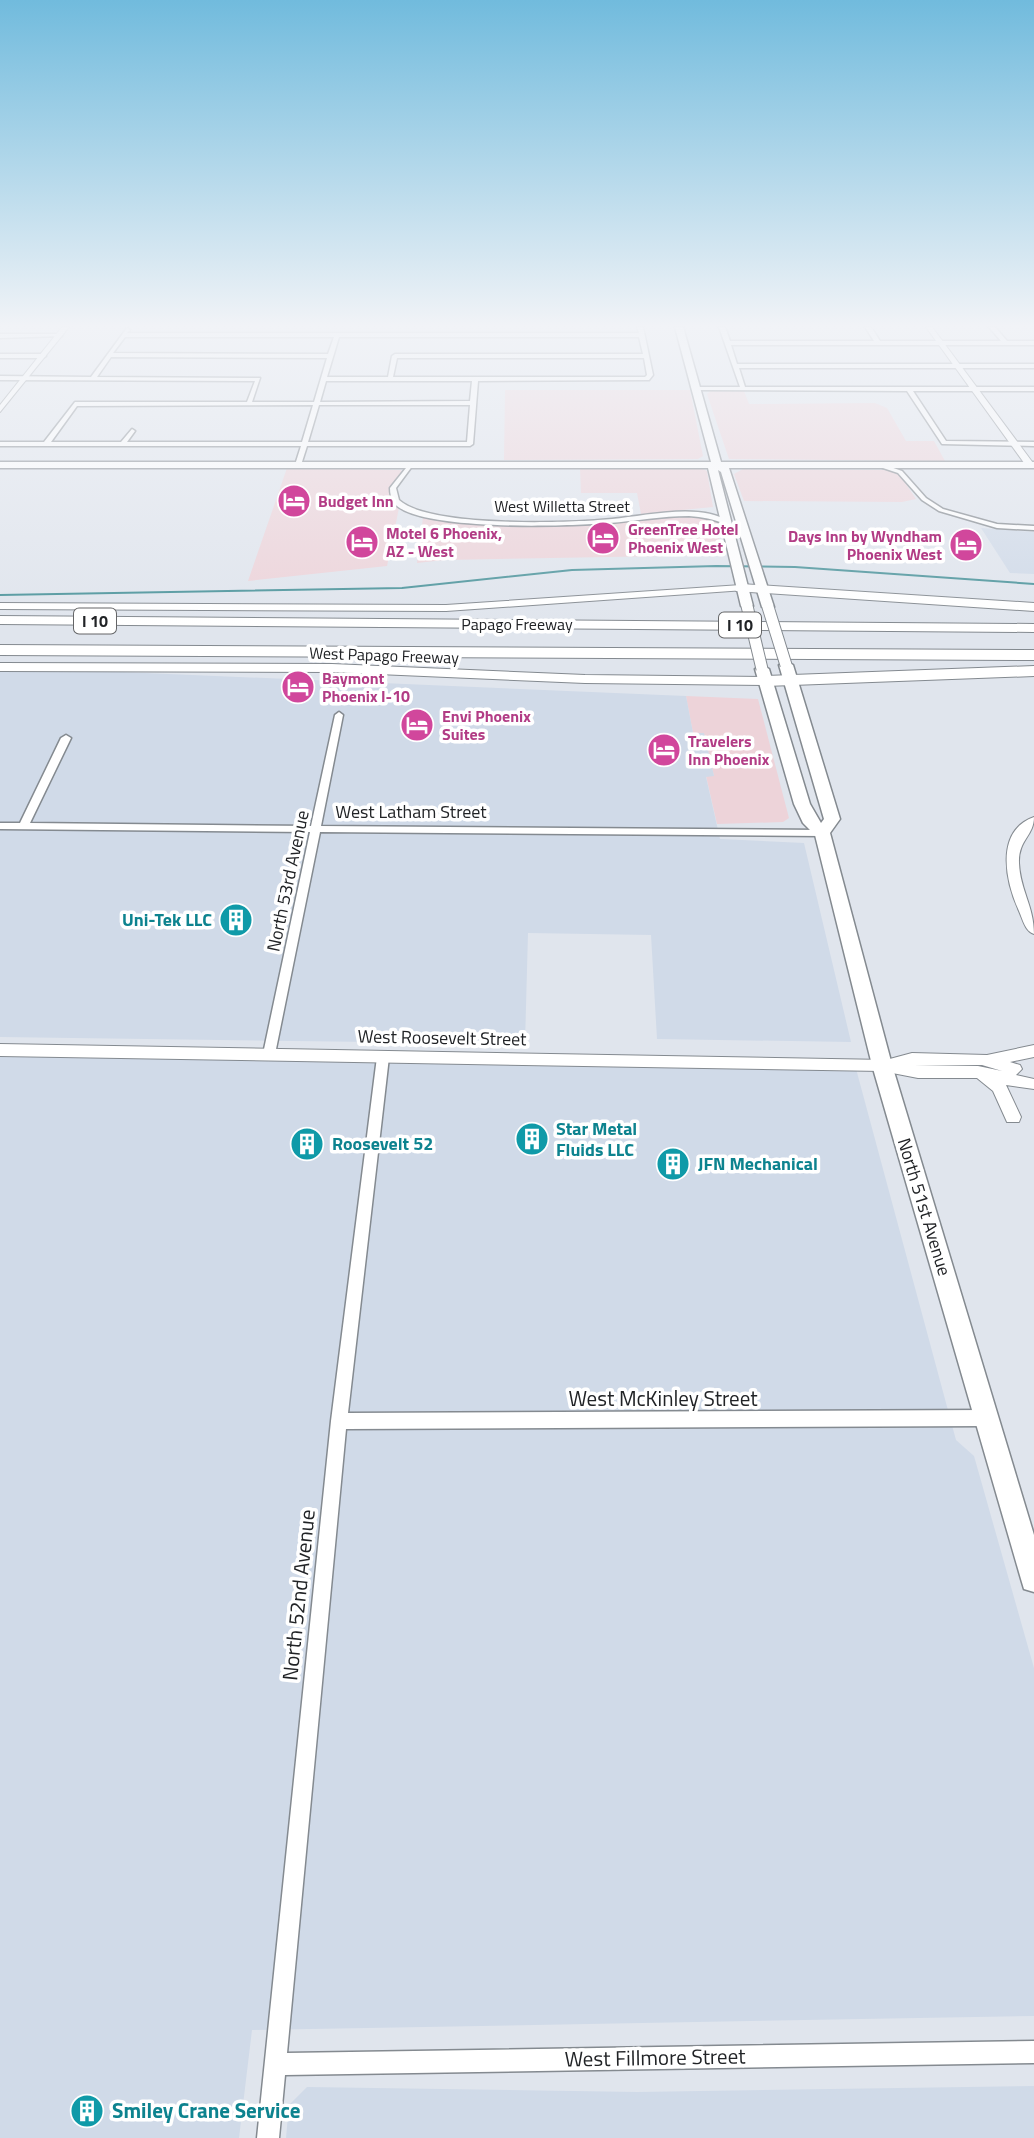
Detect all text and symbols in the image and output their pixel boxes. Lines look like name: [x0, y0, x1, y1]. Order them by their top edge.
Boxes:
hotel icon: Budget Inn: [275, 482, 313, 520]
place label: Budget Inn: [318, 489, 394, 513]
street label: West Willetta Street: [494, 494, 630, 518]
place label: GreenTree Hotel Phoenix West: [628, 517, 739, 559]
hotel icon: GreenTree Hotel Phoenix West: [584, 519, 622, 557]
place label: Motel 6 Phoenix, AZ - West: [386, 521, 502, 563]
hotel icon: Motel 6 Phoenix, AZ - West: [343, 523, 381, 561]
place label: Days Inn by Wyndham Phoenix West: [788, 524, 942, 566]
hotel icon: Days Inn by Wyndham Phoenix West: [947, 526, 985, 564]
road number: I 10: [74, 608, 116, 634]
street label: Papago Freeway: [461, 612, 573, 636]
road number: I 10: [719, 612, 761, 638]
street label: West Papago Freeway: [309, 640, 460, 670]
place label: Baymont Phoenix I-10: [322, 666, 410, 708]
hotel icon: Baymont Phoenix I-10: [279, 668, 317, 706]
place label: Envi Phoenix Suites: [442, 704, 531, 746]
hotel icon: Envi Phoenix Suites: [398, 706, 436, 744]
place label: Travelers Inn Phoenix: [688, 729, 770, 771]
hotel icon: Travelers Inn Phoenix: [645, 731, 683, 769]
street label: West Latham Street: [335, 798, 487, 825]
street label: North 53rd Avenue: [259, 808, 316, 954]
building icon: Uni-Tek LLC: [217, 901, 255, 939]
place label: Uni-Tek LLC: [122, 906, 212, 933]
street label: West Roosevelt Street: [357, 1023, 527, 1052]
place label: Star Metal Fluids LLC: [556, 1115, 637, 1163]
building icon: Star Metal Fluids LLC: [513, 1120, 551, 1158]
building icon: Roosevelt 52: [288, 1125, 326, 1163]
place label: Roosevelt 52: [332, 1130, 433, 1157]
street label: North 51st Avenue: [891, 1135, 958, 1279]
building icon: JFN Mechanical: [654, 1145, 692, 1183]
place label: JFN Mechanical: [698, 1150, 818, 1177]
street label: West McKinley Street: [568, 1382, 758, 1414]
street label: North 52nd Avenue: [273, 1508, 323, 1682]
street label: West Fillmore Street: [564, 2039, 746, 2075]
building icon: Smiley Crane Service: [68, 2092, 106, 2130]
place label: Smiley Crane Service: [112, 2094, 301, 2126]

